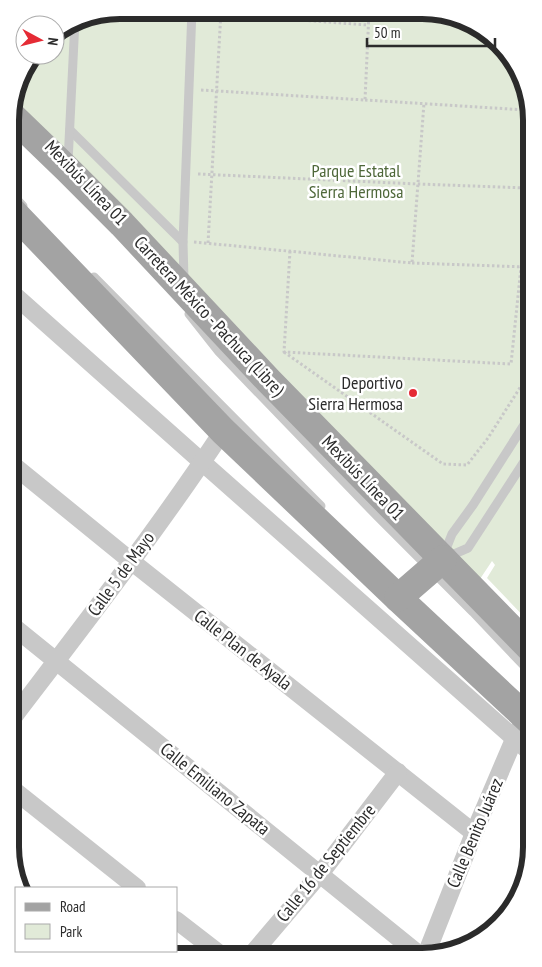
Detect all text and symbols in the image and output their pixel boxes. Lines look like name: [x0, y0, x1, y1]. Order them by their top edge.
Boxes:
north arrow: [15, 15, 65, 65]
scale bar: [367, 15, 494, 47]
text: 50 m: [374, 23, 400, 42]
text: N: [44, 37, 62, 46]
street label: Mexibús Línea 01: [40, 135, 133, 230]
park label: Parque Estatal Sierra Hermosa: [309, 159, 403, 203]
street label: Carretera México - Pachuca (Libre): [129, 231, 290, 401]
place label: Deportivo Sierra Hermosa: [308, 371, 403, 415]
marker: Deportivo Sierra Hermosa: [407, 387, 419, 399]
street label: Mexibús Línea 01: [317, 430, 410, 525]
street label: Calle 5 de Mayo: [82, 527, 159, 621]
street label: Calle Plan de Ayala: [190, 604, 297, 695]
street label: Calle Emiliano Zapata: [156, 737, 275, 840]
street label: Calle Benito Juárez: [441, 774, 508, 891]
street label: Calle 16 de Septiembre: [271, 799, 380, 926]
legend: [15, 887, 178, 952]
text: Road: [60, 897, 86, 916]
text: Park: [60, 922, 82, 941]

